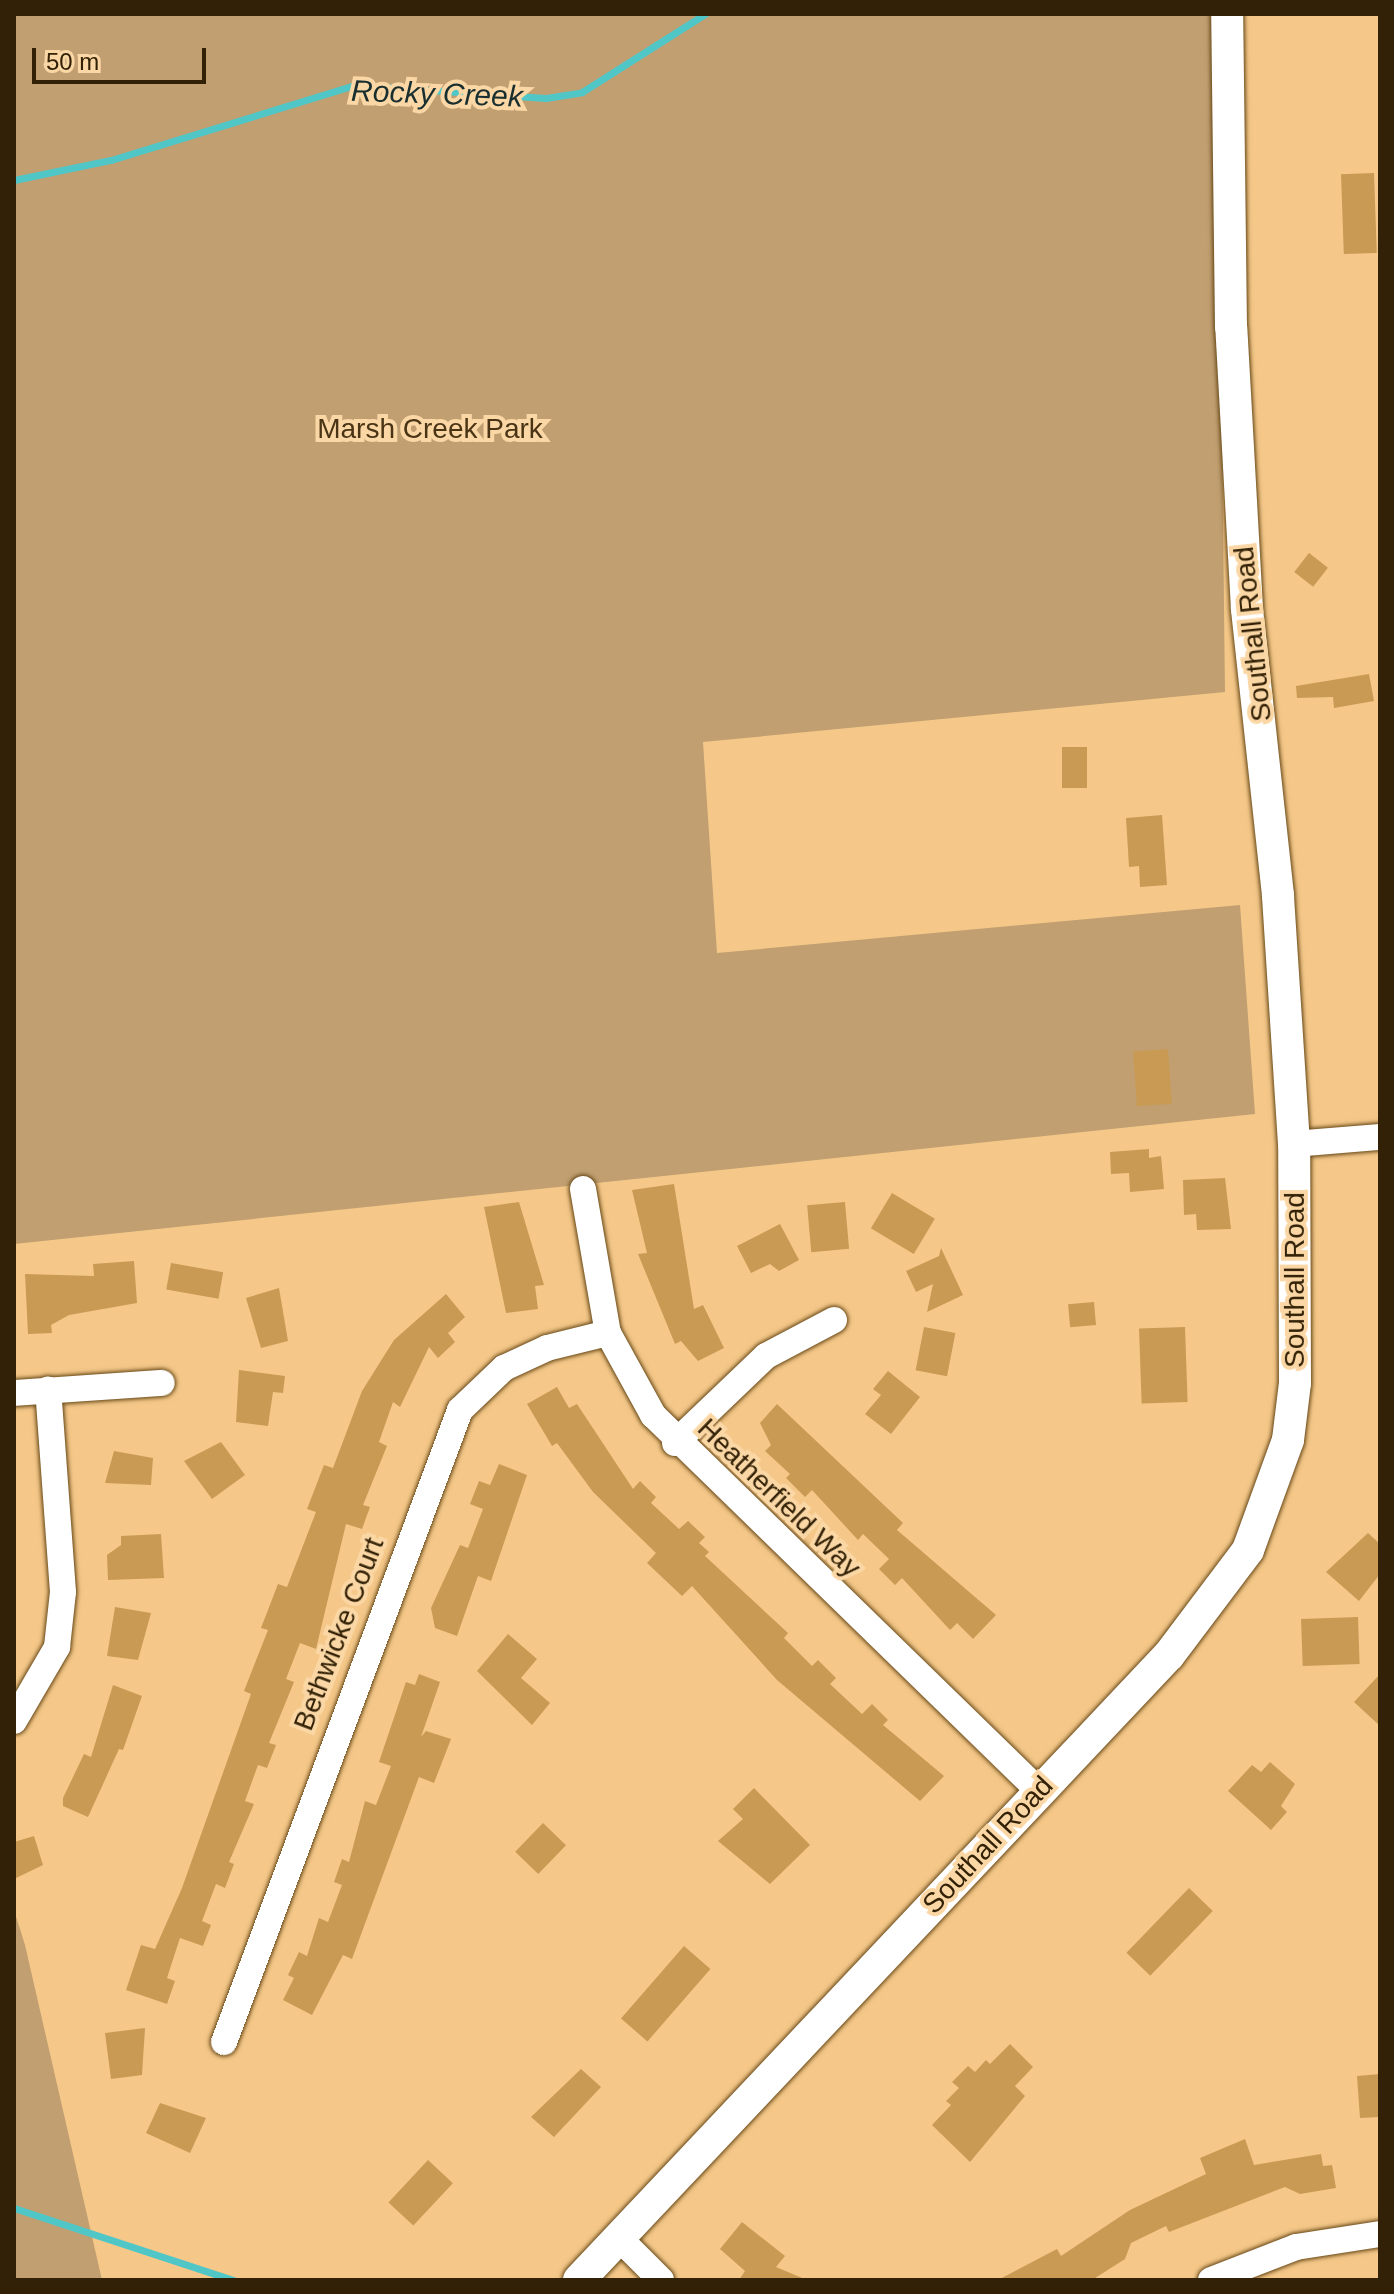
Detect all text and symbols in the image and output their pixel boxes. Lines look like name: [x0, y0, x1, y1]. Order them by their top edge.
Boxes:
scale bar: [36, 32, 210, 82]
text: 50 m: [46, 48, 99, 75]
water label: Rocky Creek: [351, 73, 523, 115]
park label: Marsh Creek Park: [317, 412, 543, 446]
street label: Southall Road: [1227, 545, 1279, 723]
street label: Southall Road: [1278, 1192, 1312, 1368]
street label: Heatherfield Way: [690, 1412, 868, 1584]
street label: Bethwicke Court: [287, 1533, 391, 1735]
street label: Southall Road: [916, 1769, 1060, 1921]

